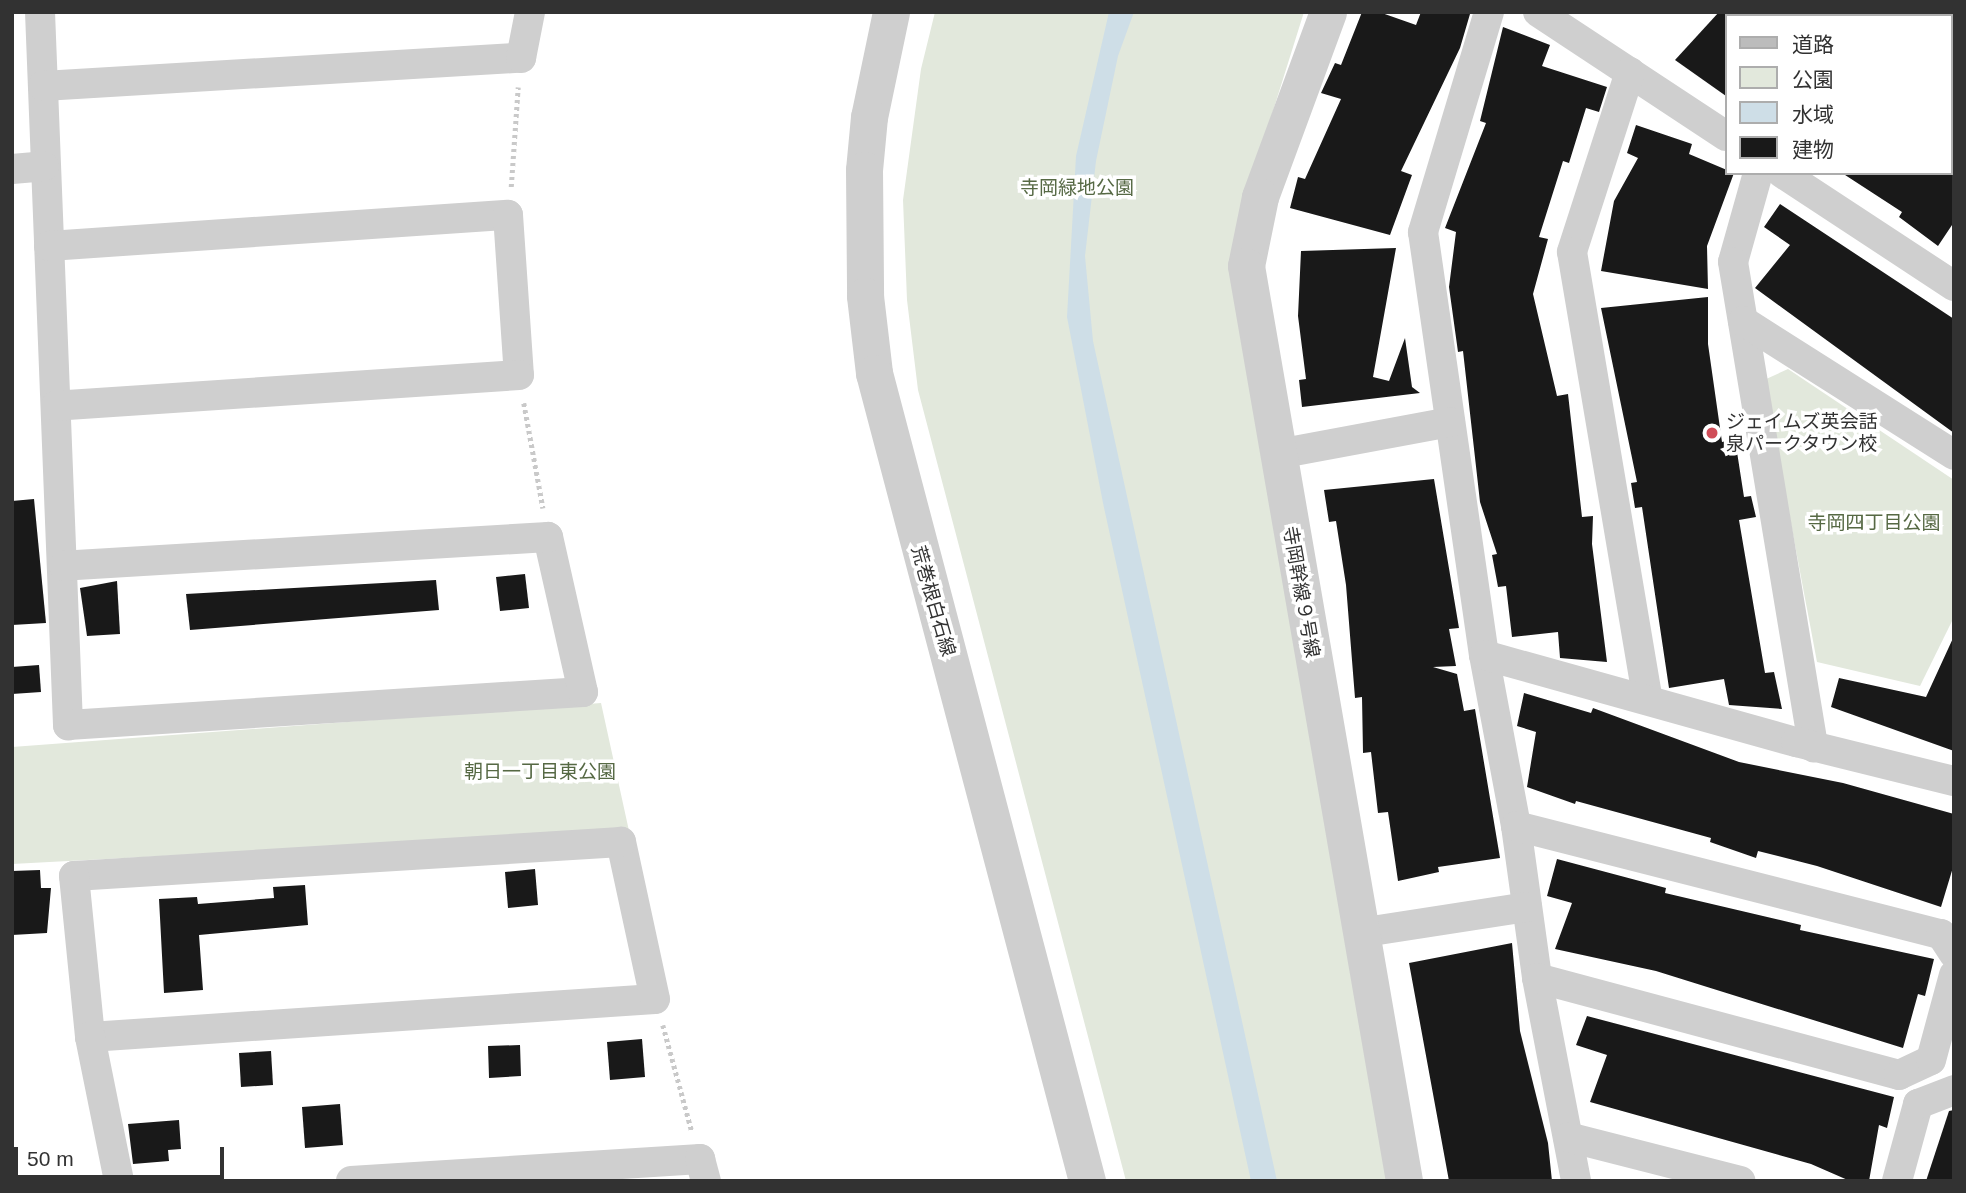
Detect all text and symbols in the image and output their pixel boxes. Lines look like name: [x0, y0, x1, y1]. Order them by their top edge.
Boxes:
legend: [1724, 14, 1952, 175]
text: 道路: [1792, 33, 1834, 56]
text: 公園: [1792, 68, 1834, 91]
text: 水域: [1792, 103, 1834, 126]
text: 建物: [1792, 138, 1834, 161]
park label: 寺岡緑地公園: [1020, 177, 1134, 199]
place label: ジェイムズ英会話 泉パークタウン校: [1726, 411, 1878, 455]
marker: ジェイムズ英会話 泉パークタウン校: [1704, 425, 1720, 441]
park label: 寺岡四丁目公園: [1808, 512, 1940, 534]
street label: 寺岡幹線９号線: [1278, 525, 1324, 659]
street label: 荒巻根白石線: [906, 543, 960, 659]
park label: 朝日一丁目東公園: [464, 761, 616, 783]
scale bar: [18, 1134, 228, 1178]
text: 50 m: [27, 1147, 74, 1170]

